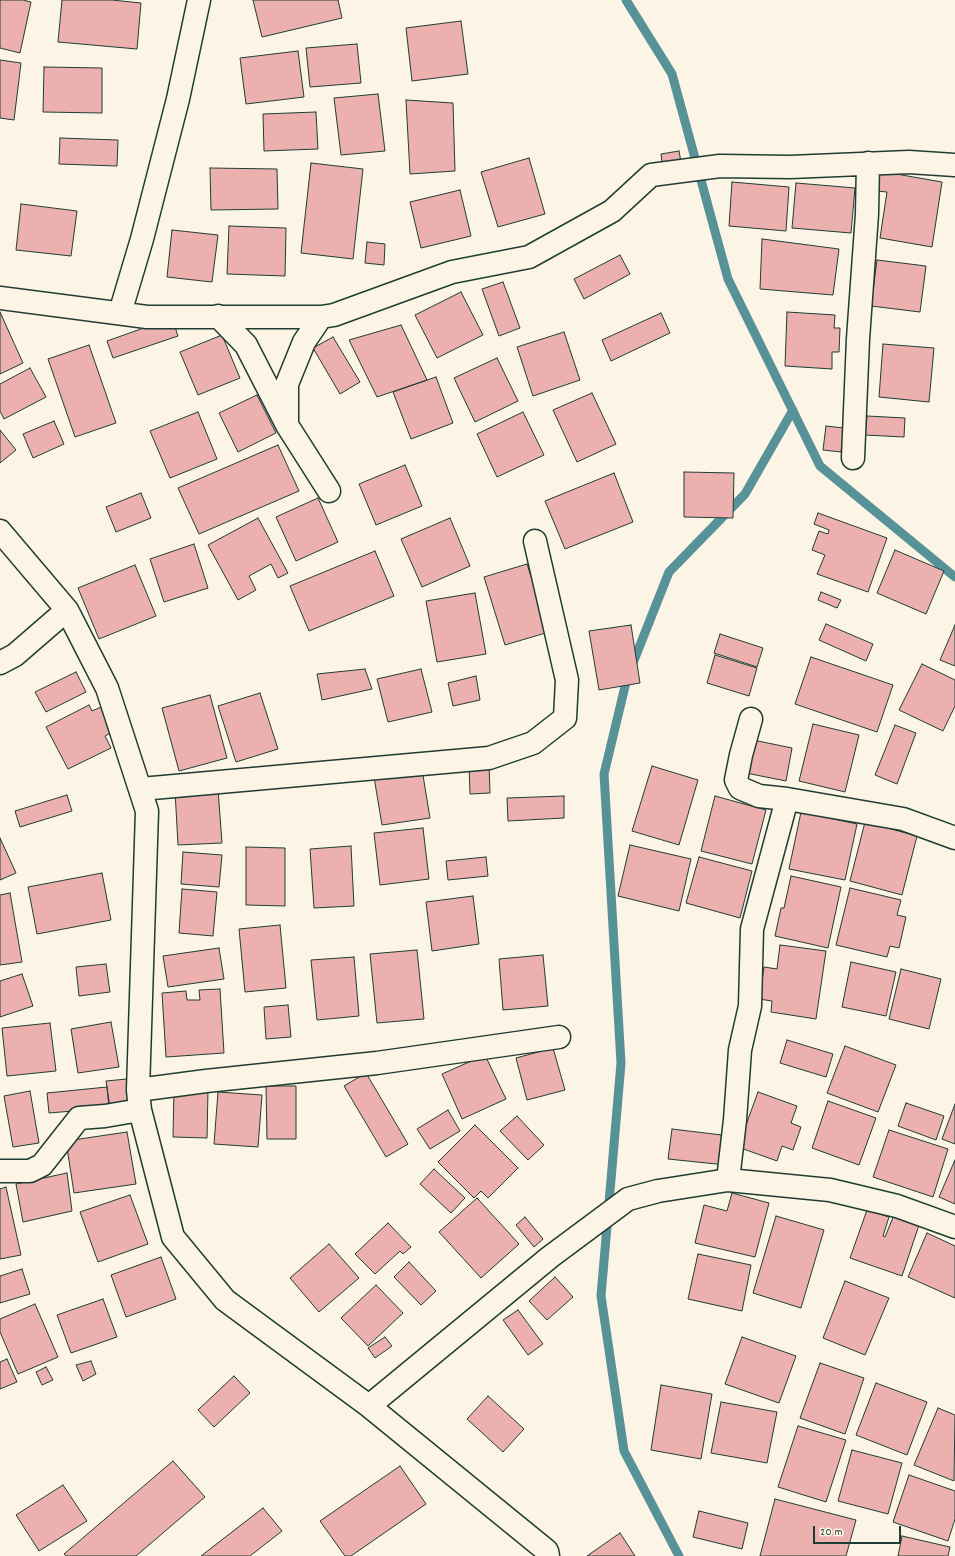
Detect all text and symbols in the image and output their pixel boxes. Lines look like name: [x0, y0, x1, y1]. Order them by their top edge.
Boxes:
scale bar: [815, 1518, 903, 1544]
text: 20 m: [820, 1524, 843, 1541]

